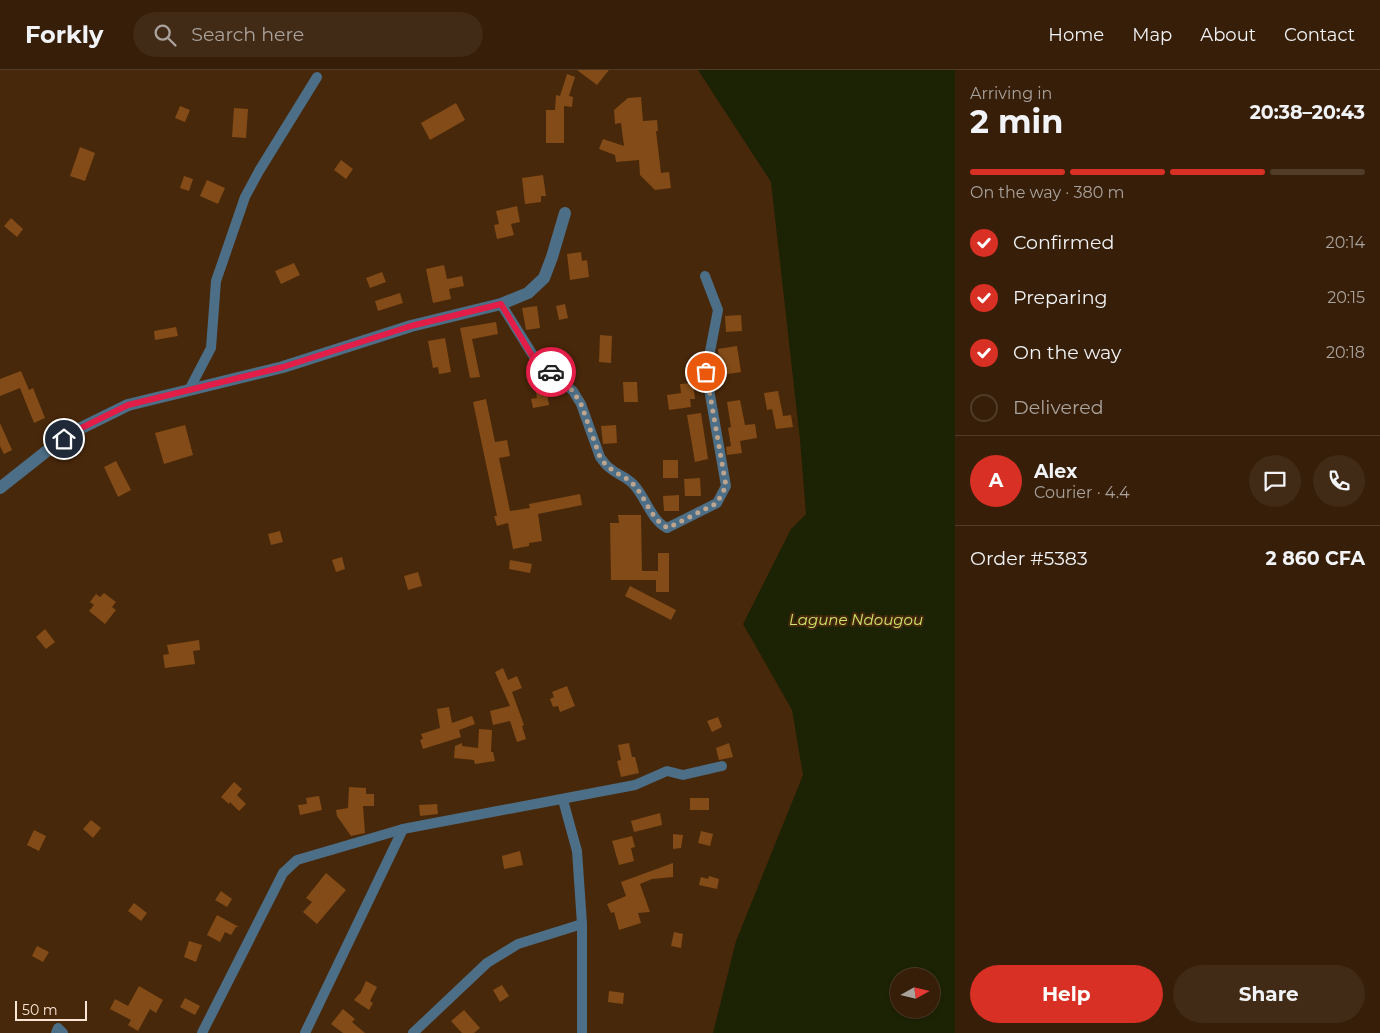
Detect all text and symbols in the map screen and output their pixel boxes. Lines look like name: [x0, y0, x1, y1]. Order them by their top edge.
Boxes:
search box: [133, 12, 483, 57]
text: Forkly: [25, 20, 103, 49]
icon: search: [151, 21, 179, 49]
text: Search here: [191, 23, 304, 46]
text: Home: [1048, 24, 1104, 46]
text: Map: [1132, 24, 1172, 46]
text: About: [1200, 24, 1256, 46]
text: Contact: [1284, 24, 1355, 46]
text: Arriving in: [970, 84, 1052, 103]
text: 20:38–20:43: [1250, 101, 1365, 124]
text: 2 min: [970, 102, 1063, 141]
text: On the way · 380 m: [970, 183, 1125, 202]
icon: check: [970, 229, 998, 257]
text: Confirmed: [1013, 231, 1114, 254]
text: 20:14: [1326, 233, 1365, 252]
icon: check: [970, 284, 998, 312]
text: Preparing: [1013, 286, 1108, 309]
text: 20:15: [1327, 288, 1365, 307]
icon: check: [970, 339, 998, 367]
text: On the way: [1013, 341, 1121, 364]
text: 20:18: [1326, 343, 1365, 362]
courier: [526, 347, 576, 397]
pin: [685, 351, 727, 393]
icon: car: [537, 358, 565, 386]
icon: bag: [692, 358, 720, 386]
text: Delivered: [1013, 396, 1104, 419]
pin: [43, 418, 85, 460]
icon: home: [50, 425, 78, 453]
button: chat: [1249, 455, 1301, 507]
button: phone: [1313, 455, 1365, 507]
text: Alex: [1034, 460, 1077, 483]
text: A: [989, 469, 1003, 492]
text: Courier · 4.4: [1034, 483, 1130, 502]
text: Order #5383: [970, 547, 1088, 570]
text: 2 860 CFA: [1266, 547, 1365, 570]
water label: Lagune Ndougou: [789, 610, 923, 629]
button: Help: [970, 965, 1163, 1023]
button: Share: [1173, 965, 1365, 1023]
north arrow: [890, 968, 940, 1018]
map controls: [890, 968, 940, 1018]
scale bar: [15, 998, 88, 1021]
text: 50 m: [22, 1001, 58, 1019]

